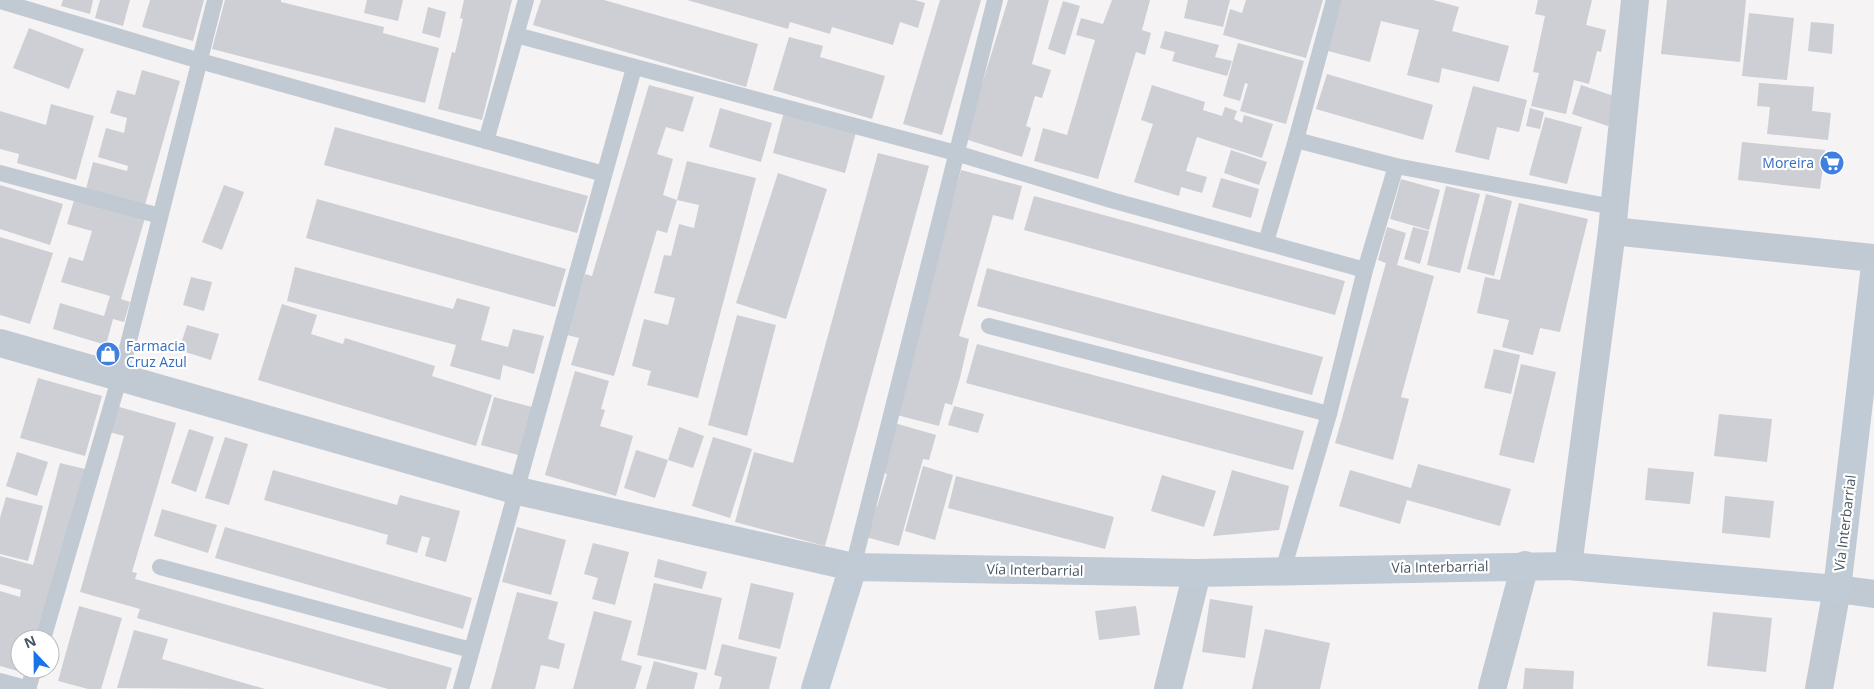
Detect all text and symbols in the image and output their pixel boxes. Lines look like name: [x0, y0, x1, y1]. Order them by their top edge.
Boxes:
supermarket icon: Moreira: [1819, 150, 1845, 176]
place label: Moreira: [1762, 153, 1814, 172]
place label: Farmacia Cruz Azul: [126, 336, 187, 371]
shop icon: Farmacia Cruz Azul: [95, 341, 121, 367]
street label: Vía Interbarrial: [1829, 474, 1860, 572]
street label: Vía Interbarrial: [1391, 556, 1489, 577]
street label: Vía Interbarrial: [986, 559, 1084, 580]
north arrow: [10, 629, 60, 679]
text: N: [21, 631, 39, 652]

